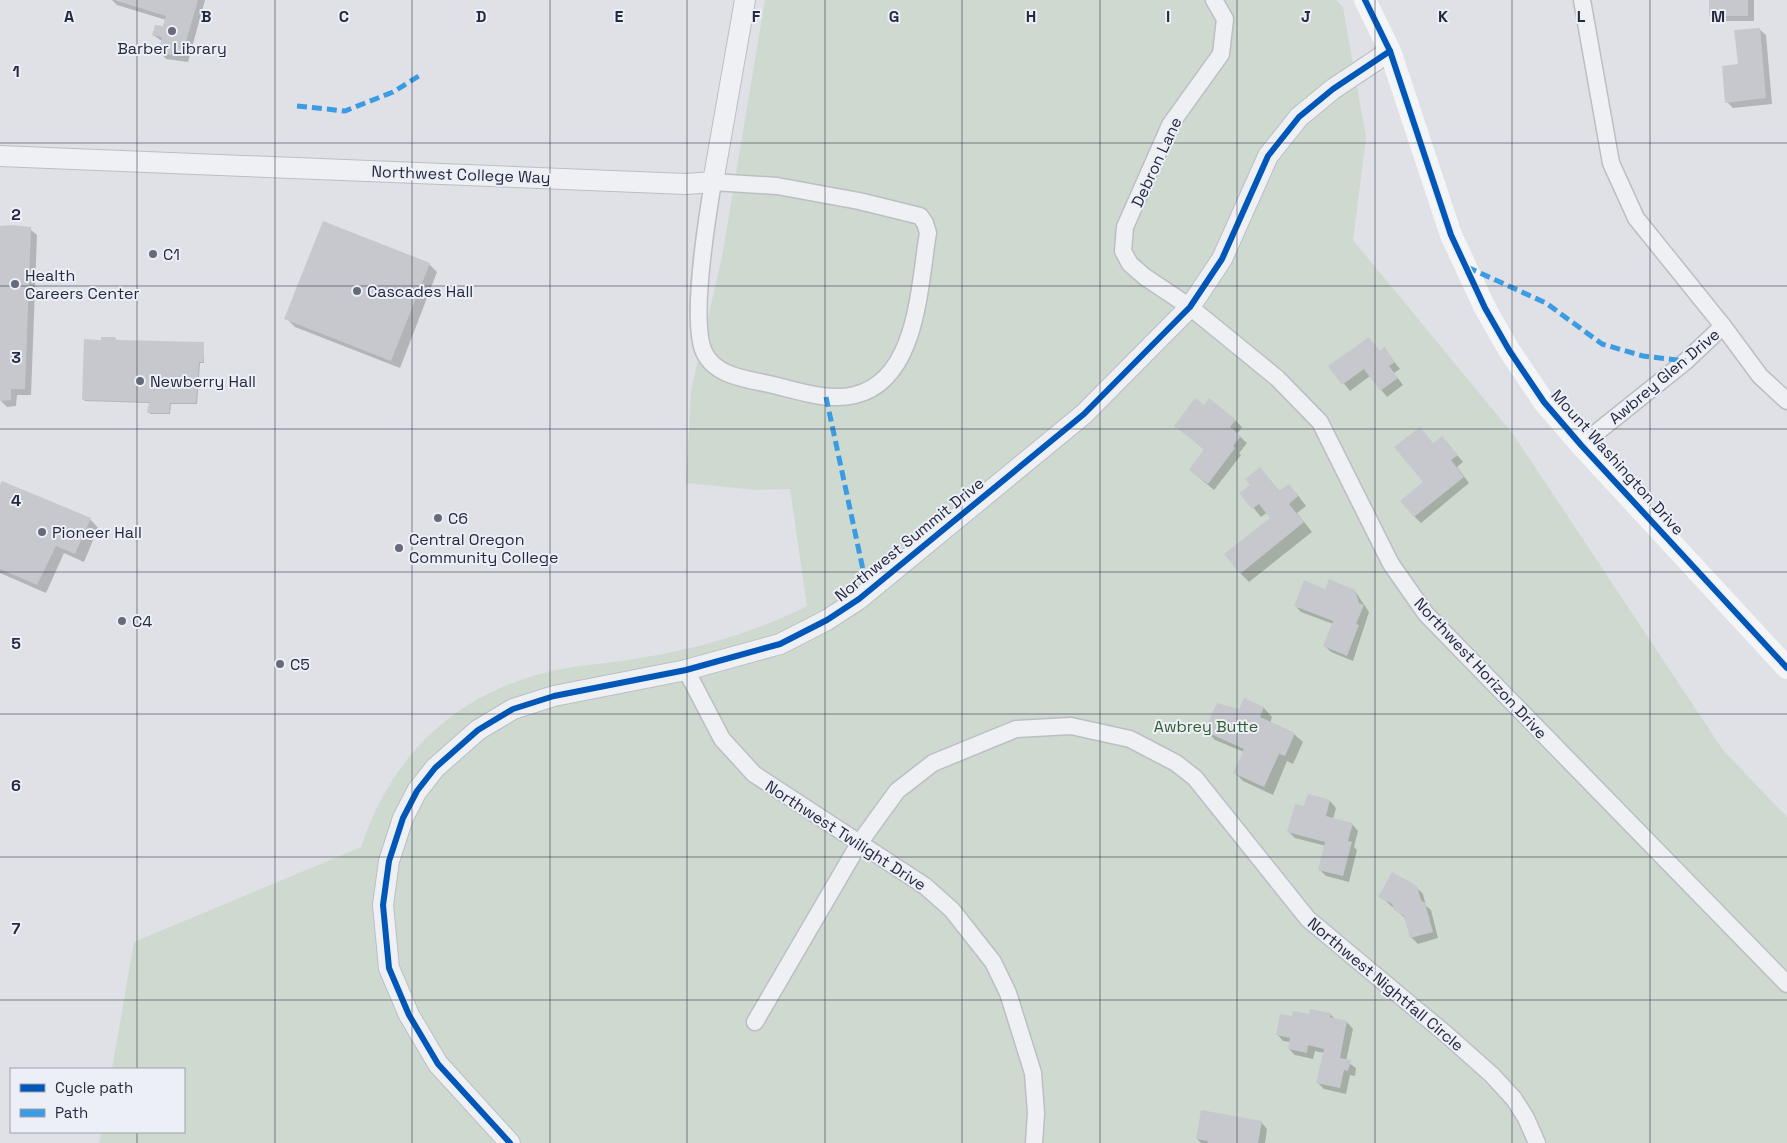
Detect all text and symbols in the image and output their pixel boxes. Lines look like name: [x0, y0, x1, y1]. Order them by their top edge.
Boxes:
text: A: [64, 6, 74, 27]
text: B: [201, 6, 211, 27]
text: C: [339, 6, 349, 27]
text: D: [476, 6, 486, 27]
text: E: [615, 6, 624, 27]
text: F: [752, 6, 761, 27]
text: G: [889, 6, 899, 27]
text: H: [1026, 6, 1036, 27]
text: I: [1166, 6, 1170, 27]
text: J: [1301, 6, 1311, 27]
text: K: [1438, 6, 1448, 27]
text: L: [1577, 6, 1586, 27]
text: M: [1711, 6, 1725, 27]
marker: Barber Library: [166, 25, 178, 37]
place label: Barber Library: [117, 38, 227, 59]
text: 1: [12, 61, 20, 82]
street label: Debron Lane: [1126, 114, 1186, 211]
street label: Northwest College Way: [371, 161, 551, 188]
text: 2: [11, 204, 21, 225]
place label: C1: [163, 244, 180, 265]
marker: C1: [147, 248, 159, 260]
place label: Health Careers Center: [25, 265, 139, 304]
marker: Health Careers Center: [9, 278, 21, 290]
place label: Cascades Hall: [367, 281, 473, 302]
marker: Cascades Hall: [351, 285, 363, 297]
street label: Awbrey Glen Drive: [1605, 324, 1724, 429]
text: 3: [11, 347, 21, 368]
place label: Newberry Hall: [150, 371, 256, 392]
marker: Newberry Hall: [134, 375, 146, 387]
street label: Mount Washington Drive: [1547, 385, 1689, 540]
street label: Northwest Summit Drive: [830, 473, 988, 606]
text: 4: [11, 490, 21, 511]
place label: C6: [448, 508, 468, 529]
marker: C6: [432, 512, 444, 524]
place label: Pioneer Hall: [52, 522, 142, 543]
marker: Pioneer Hall: [36, 526, 48, 538]
place label: Central Oregon Community College: [409, 529, 559, 568]
marker: Central Oregon Community College: [393, 542, 405, 554]
street label: Northwest Horizon Drive: [1410, 593, 1552, 744]
place label: C4: [132, 611, 152, 632]
marker: C4: [116, 615, 128, 627]
text: 5: [11, 633, 21, 654]
place label: C5: [290, 654, 310, 675]
marker: C5: [274, 658, 286, 670]
park label: Awbrey Butte: [1154, 716, 1258, 737]
text: 6: [11, 775, 21, 796]
street label: Northwest Twilight Drive: [761, 776, 930, 895]
street label: Northwest Nightfall Circle: [1303, 913, 1468, 1056]
text: 7: [12, 918, 21, 939]
legend: [10, 1068, 185, 1133]
text: Cycle path: [55, 1078, 133, 1097]
text: Path: [55, 1103, 88, 1122]

